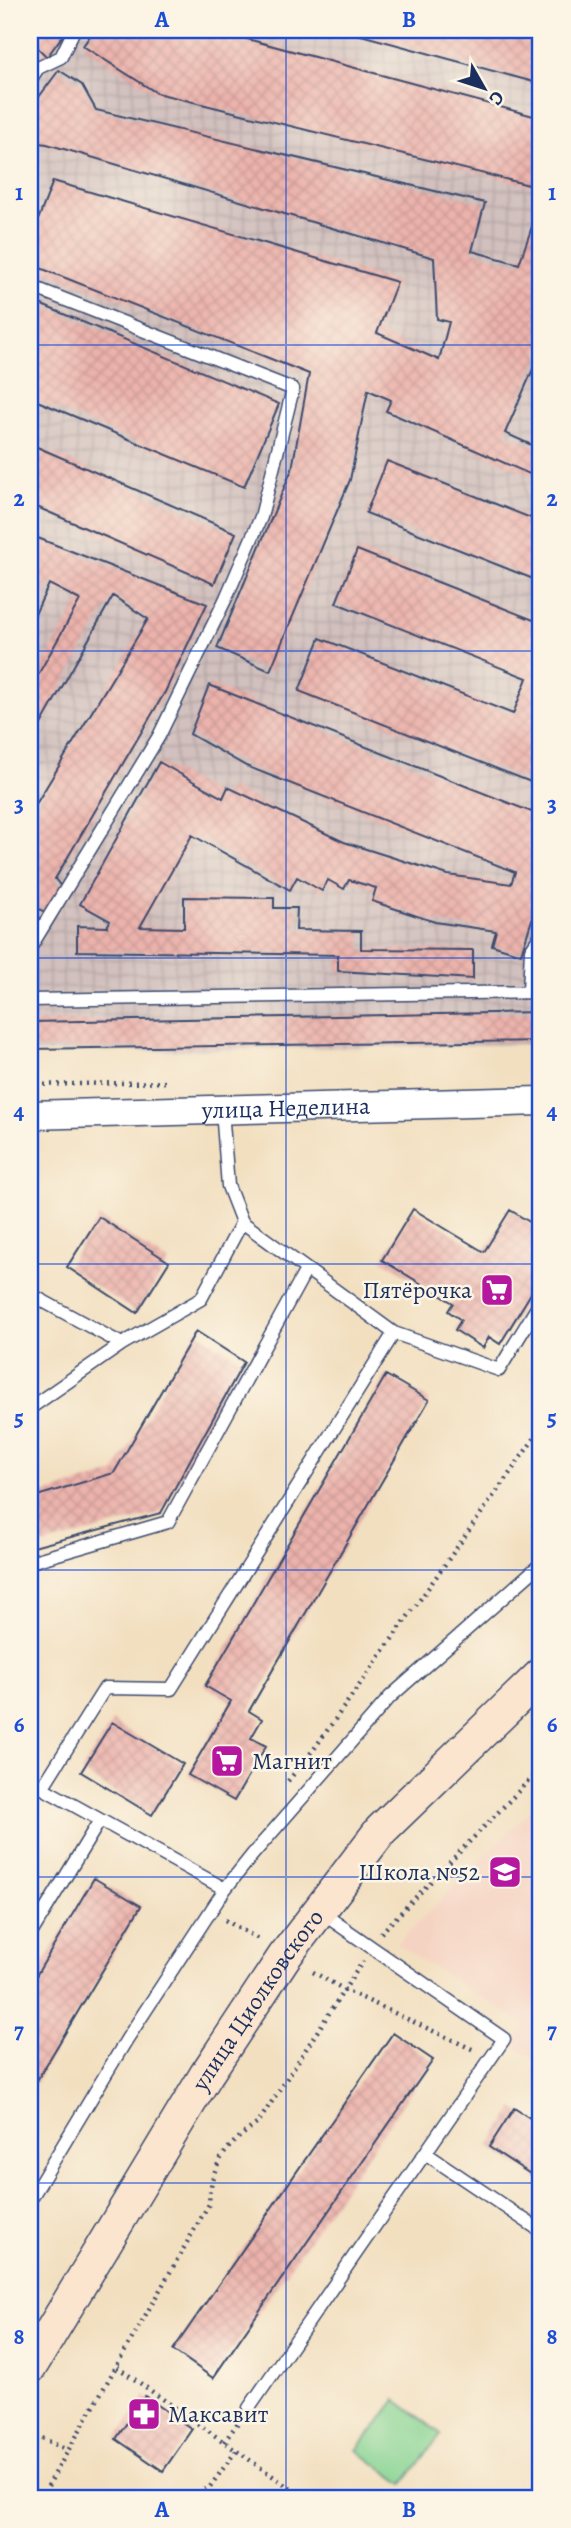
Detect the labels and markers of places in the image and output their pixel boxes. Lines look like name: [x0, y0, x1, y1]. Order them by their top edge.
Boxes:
supermarket icon: Пятёрочка: [478, 1271, 516, 1309]
place label: Пятёрочка: [362, 1274, 472, 1306]
supermarket icon: Магнит: [208, 1742, 246, 1780]
place label: Магнит: [252, 1745, 332, 1777]
school or university icon: Школа №52: [486, 1853, 524, 1891]
place label: Школа №52: [358, 1856, 480, 1888]
pharmacy icon: Максавит: [125, 2395, 163, 2433]
place label: Максавит: [168, 2398, 269, 2430]

